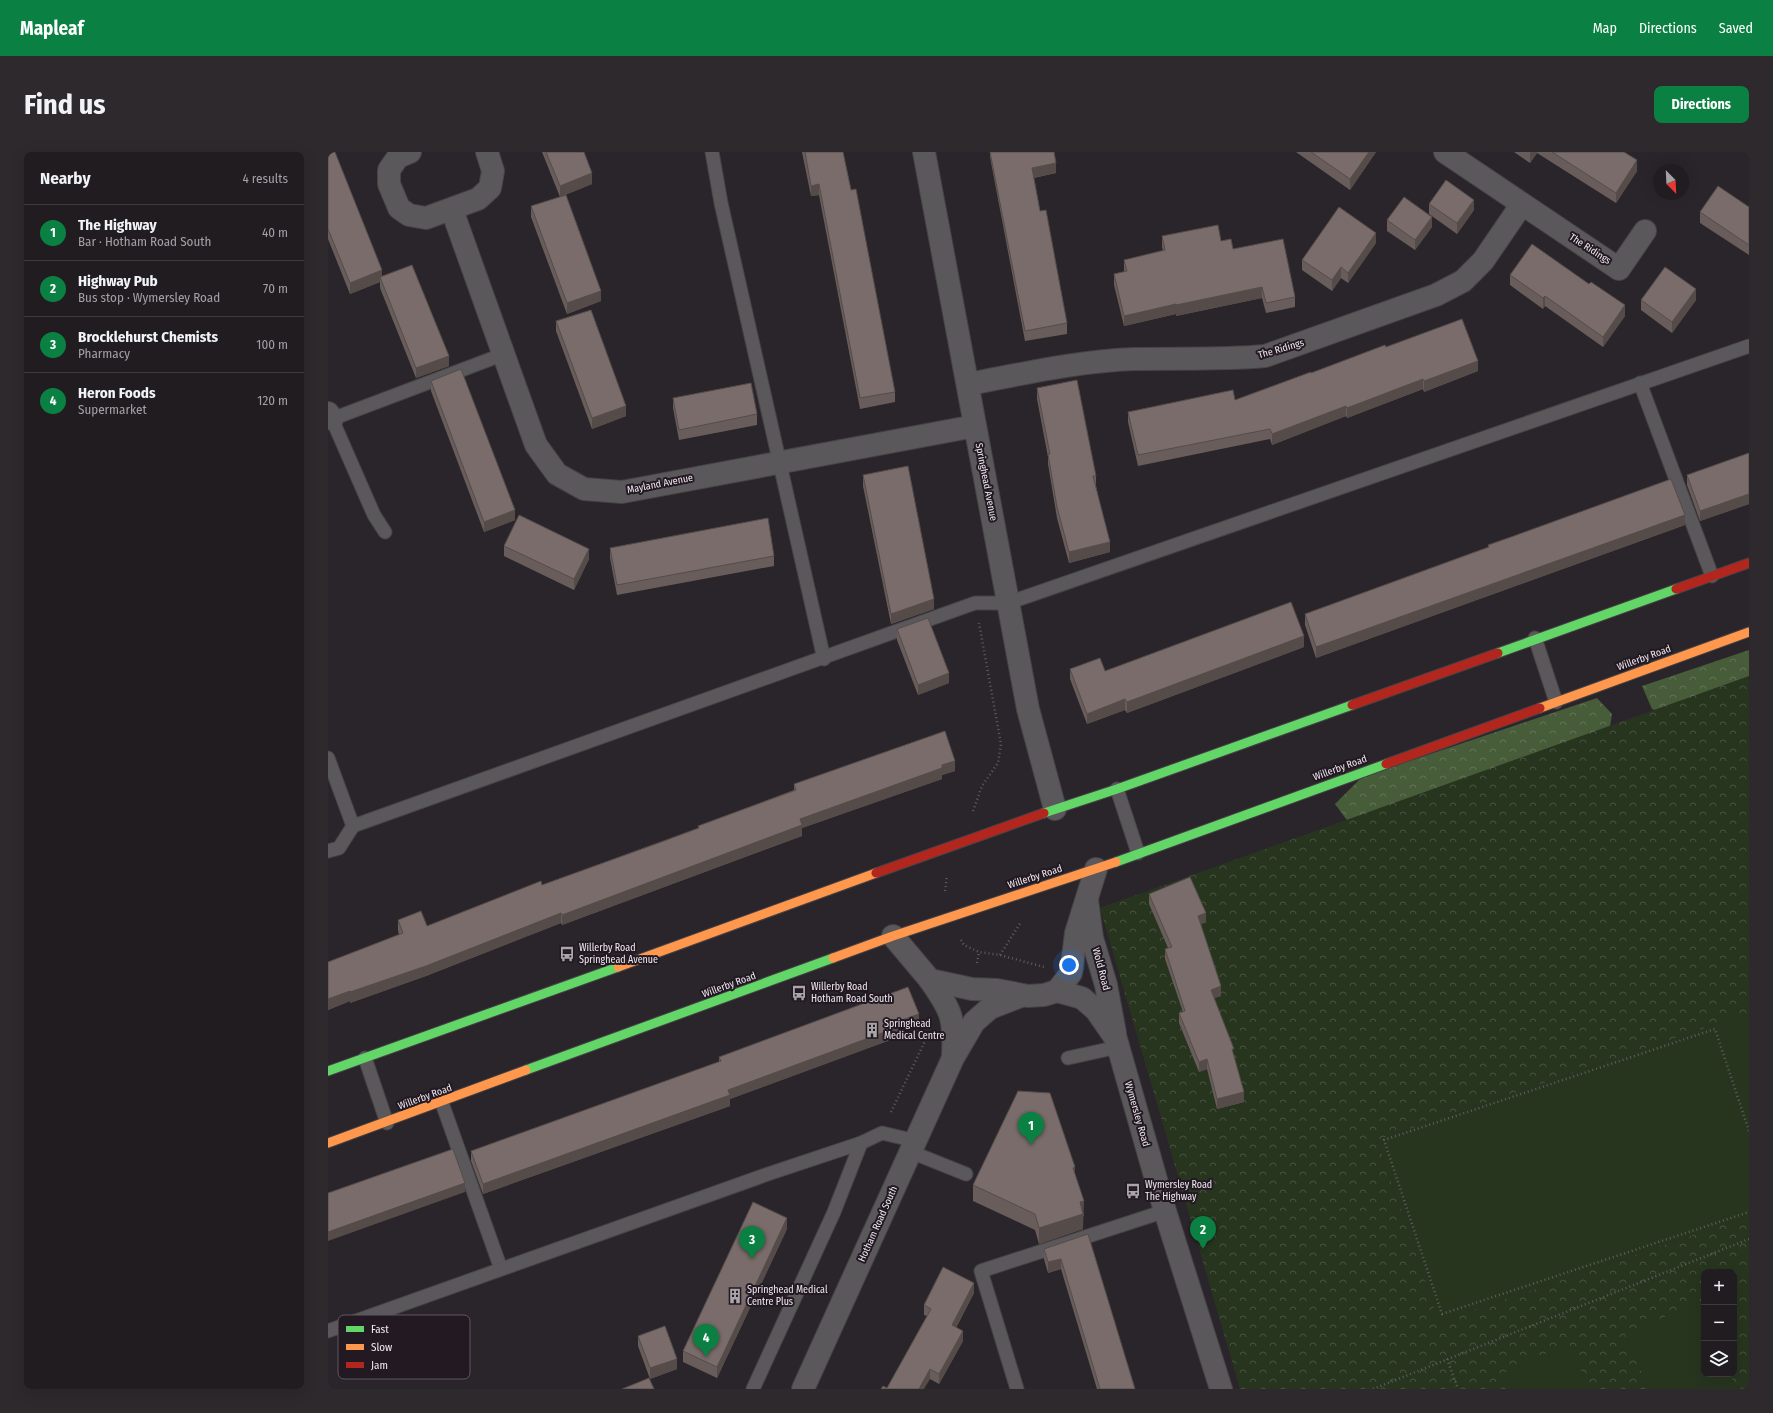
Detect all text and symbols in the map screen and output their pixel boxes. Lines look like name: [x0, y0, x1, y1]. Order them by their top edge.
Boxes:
text: Mapleaf: [20, 17, 84, 40]
text: Map: [1593, 20, 1617, 37]
text: Directions: [1639, 20, 1697, 37]
text: Saved: [1719, 20, 1753, 37]
button: Directions: [1654, 86, 1749, 123]
text: Find us: [24, 88, 106, 121]
north arrow: [1653, 164, 1689, 200]
text: Nearby: [40, 168, 91, 189]
text: 4 results: [242, 171, 288, 186]
text: The Highway: [78, 216, 157, 234]
text: 1: [50, 225, 56, 240]
text: 40 m: [262, 225, 288, 240]
street label: The Ridings: [1567, 231, 1613, 267]
text: Bar · Hotham Road South: [78, 234, 211, 249]
text: Highway Pub: [78, 272, 158, 290]
text: 2: [50, 281, 56, 296]
text: 70 m: [263, 281, 288, 296]
text: Bus stop · Wymersley Road: [78, 290, 220, 305]
text: Brocklehurst Chemists: [78, 328, 218, 346]
text: 3: [50, 337, 56, 352]
text: 100 m: [256, 337, 288, 352]
street label: The Ridings: [1257, 337, 1305, 361]
text: Pharmacy: [78, 346, 130, 361]
text: Heron Foods: [78, 384, 156, 402]
text: 4: [50, 393, 56, 408]
text: 120 m: [257, 393, 288, 408]
text: Supermarket: [78, 402, 147, 417]
street label: Springhead Avenue: [973, 442, 999, 522]
street label: Mayland Avenue: [626, 472, 694, 496]
street label: Willerby Road: [1615, 643, 1673, 673]
street label: Willerby Road: [1311, 753, 1369, 783]
street label: Willerby Road: [1006, 863, 1064, 891]
place label: Willerby Road Springhead Avenue: [579, 942, 658, 966]
bus stop icon: Willerby Road Springhead Avenue: [558, 945, 576, 963]
street label: Wold Road: [1090, 946, 1112, 992]
your location: [1059, 955, 1079, 975]
street label: Willerby Road: [700, 970, 758, 1000]
place label: Willerby Road Hotham Road South: [811, 981, 893, 1005]
bus stop icon: Willerby Road Hotham Road South: [790, 984, 808, 1002]
place label: Springhead Medical Centre: [884, 1018, 944, 1042]
building icon: Springhead Medical Centre: [863, 1021, 881, 1039]
street label: Wymersley Road: [1122, 1080, 1152, 1148]
street label: Willerby Road: [396, 1082, 454, 1112]
pin: 1: [1018, 1112, 1044, 1145]
place label: Wymersley Road The Highway: [1145, 1179, 1212, 1203]
bus stop icon: Wymersley Road The Highway: [1124, 1182, 1142, 1200]
street label: Hotham Road South: [856, 1184, 900, 1264]
pin: 2: [1190, 1216, 1216, 1249]
pin: 3: [739, 1226, 765, 1259]
map controls: [1701, 1269, 1737, 1377]
button: +: [1701, 1269, 1737, 1305]
place label: Springhead Medical Centre Plus: [747, 1284, 828, 1308]
building icon: Springhead Medical Centre Plus: [726, 1287, 744, 1305]
button: −: [1701, 1305, 1737, 1341]
legend: [338, 1315, 470, 1379]
text: Fast: [371, 1323, 389, 1336]
pin: 4: [693, 1324, 719, 1357]
text: Slow: [371, 1341, 392, 1354]
button: layers: [1701, 1341, 1737, 1377]
text: Jam: [371, 1359, 388, 1372]

